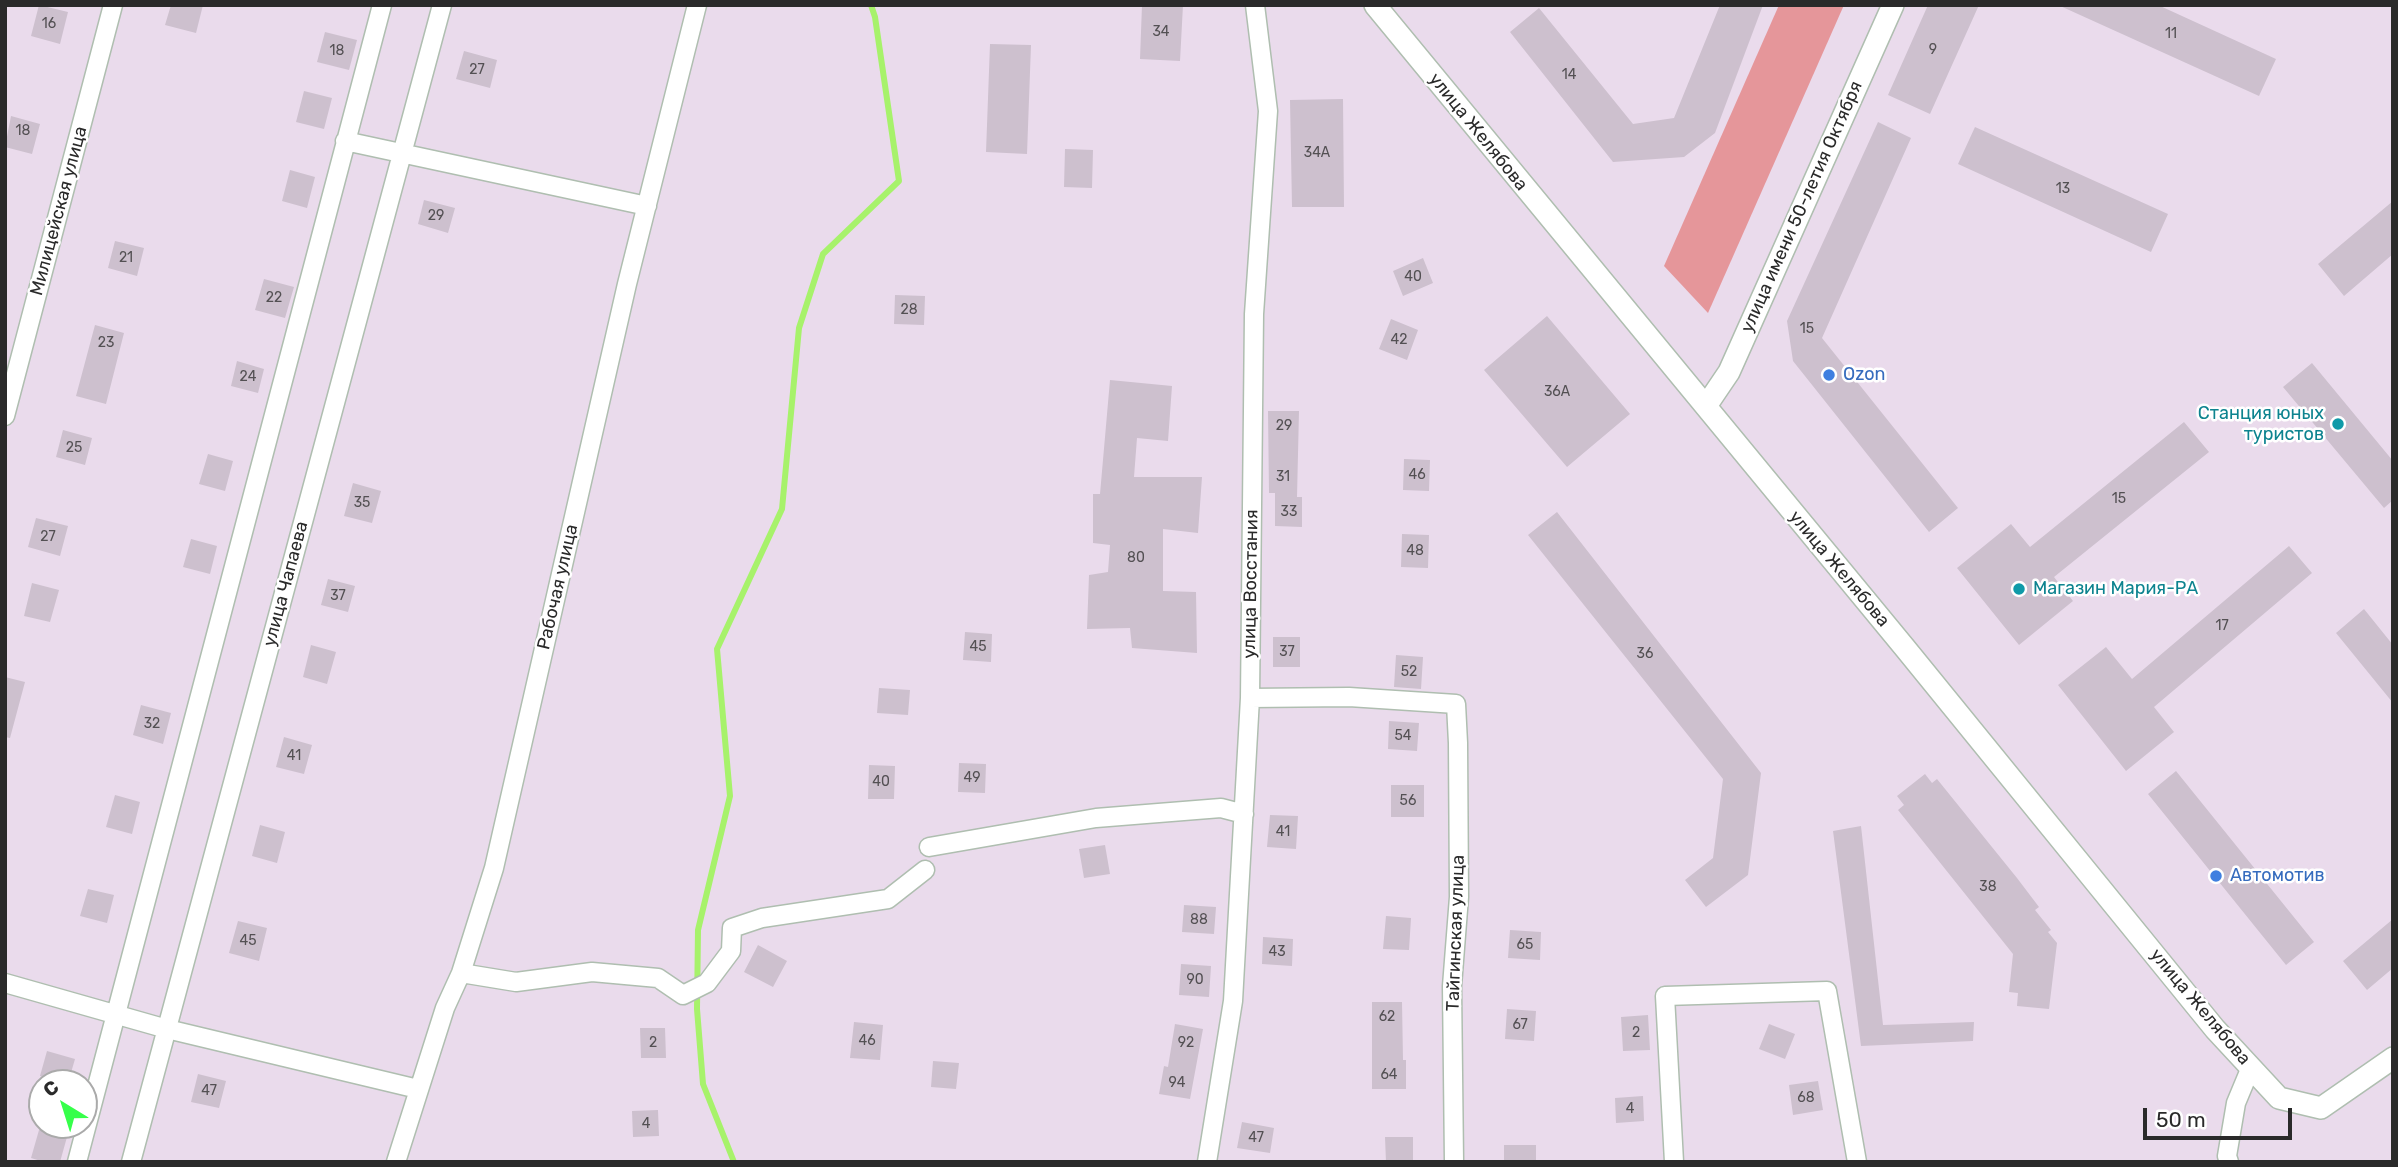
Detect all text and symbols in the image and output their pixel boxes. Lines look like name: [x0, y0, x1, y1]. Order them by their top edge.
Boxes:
house number: 16: [42, 16, 56, 32]
house number: 34: [1152, 24, 1170, 40]
house number: 11: [2165, 26, 2177, 42]
house number: 9: [1929, 42, 1937, 58]
house number: 18: [330, 43, 344, 59]
house number: 27: [469, 62, 485, 78]
house number: 14: [1562, 67, 1576, 83]
street label: улица Желябова: [1424, 69, 1532, 195]
street label: улица имени 50-летия Октября: [1737, 78, 1867, 336]
house number: 18: [16, 123, 30, 139]
street label: Милицейская улица: [26, 124, 92, 298]
house number: 34А: [1304, 145, 1330, 161]
house number: 13: [2056, 181, 2070, 197]
house number: 29: [428, 208, 444, 224]
house number: 21: [119, 250, 133, 266]
house number: 40: [1404, 269, 1422, 285]
house number: 22: [266, 290, 282, 306]
house number: 28: [900, 302, 918, 318]
house number: 15: [1800, 321, 1814, 337]
house number: 42: [1391, 332, 1407, 348]
house number: 23: [98, 335, 114, 351]
place label: Ozon: [1843, 364, 1885, 386]
marker: Ozon: [1821, 367, 1837, 383]
house number: 24: [240, 369, 256, 385]
house number: 36А: [1544, 384, 1570, 400]
place label: Станция юных туристов: [2198, 403, 2324, 446]
marker: Станция юных туристов: [2330, 416, 2346, 432]
house number: 29: [1276, 418, 1292, 434]
house number: 25: [66, 440, 82, 456]
house number: 46: [1408, 467, 1426, 483]
house number: 31: [1276, 469, 1290, 485]
house number: 15: [2112, 491, 2126, 507]
house number: 35: [354, 495, 370, 511]
house number: 33: [1281, 504, 1297, 520]
street label: улица Желябова: [1784, 506, 1894, 632]
street label: улица Восстания: [1239, 509, 1263, 659]
street label: улица Чапаева: [259, 519, 313, 649]
street label: Рабочая улица: [533, 522, 583, 652]
house number: 27: [40, 529, 56, 545]
house number: 48: [1406, 543, 1424, 559]
house number: 80: [1127, 550, 1145, 566]
place label: Магазин Мария-РА: [2033, 578, 2198, 600]
marker: Магазин Мария-РА: [2011, 581, 2027, 597]
house number: 37: [330, 588, 346, 604]
house number: 17: [2215, 618, 2229, 634]
house number: 45: [969, 639, 987, 655]
house number: 37: [1279, 644, 1295, 660]
house number: 36: [1637, 646, 1653, 662]
house number: 52: [1401, 664, 1417, 680]
house number: 32: [144, 716, 160, 732]
house number: 54: [1394, 728, 1412, 744]
house number: 41: [287, 748, 301, 764]
house number: 49: [964, 770, 980, 786]
house number: 40: [872, 774, 890, 790]
house number: 56: [1400, 793, 1416, 809]
house number: 41: [1276, 824, 1290, 840]
street label: Тайгинская улица: [1442, 854, 1470, 1012]
place label: Автомотив: [2230, 865, 2325, 887]
marker: Автомотив: [2208, 868, 2224, 884]
house number: 38: [1979, 879, 1997, 895]
house number: 88: [1190, 912, 1208, 928]
house number: 45: [239, 933, 257, 949]
house number: 65: [1517, 937, 1533, 953]
house number: 43: [1268, 944, 1286, 960]
street label: улица Желябова: [2145, 944, 2255, 1070]
house number: 90: [1186, 972, 1204, 988]
house number: 62: [1379, 1009, 1395, 1025]
house number: 67: [1512, 1017, 1528, 1033]
house number: 2: [1632, 1025, 1640, 1041]
house number: 46: [858, 1033, 876, 1049]
house number: 2: [649, 1035, 657, 1051]
house number: 92: [1178, 1035, 1194, 1051]
house number: 64: [1380, 1067, 1398, 1083]
north arrow: [28, 1069, 98, 1139]
text: С: [39, 1075, 63, 1102]
house number: 94: [1169, 1075, 1185, 1091]
house number: 47: [201, 1083, 217, 1099]
house number: 68: [1797, 1090, 1815, 1106]
scale bar: [2146, 1094, 2295, 1138]
house number: 4: [1626, 1101, 1634, 1117]
text: 50 m: [2156, 1107, 2206, 1132]
house number: 4: [642, 1116, 650, 1132]
house number: 47: [1248, 1130, 1264, 1146]

